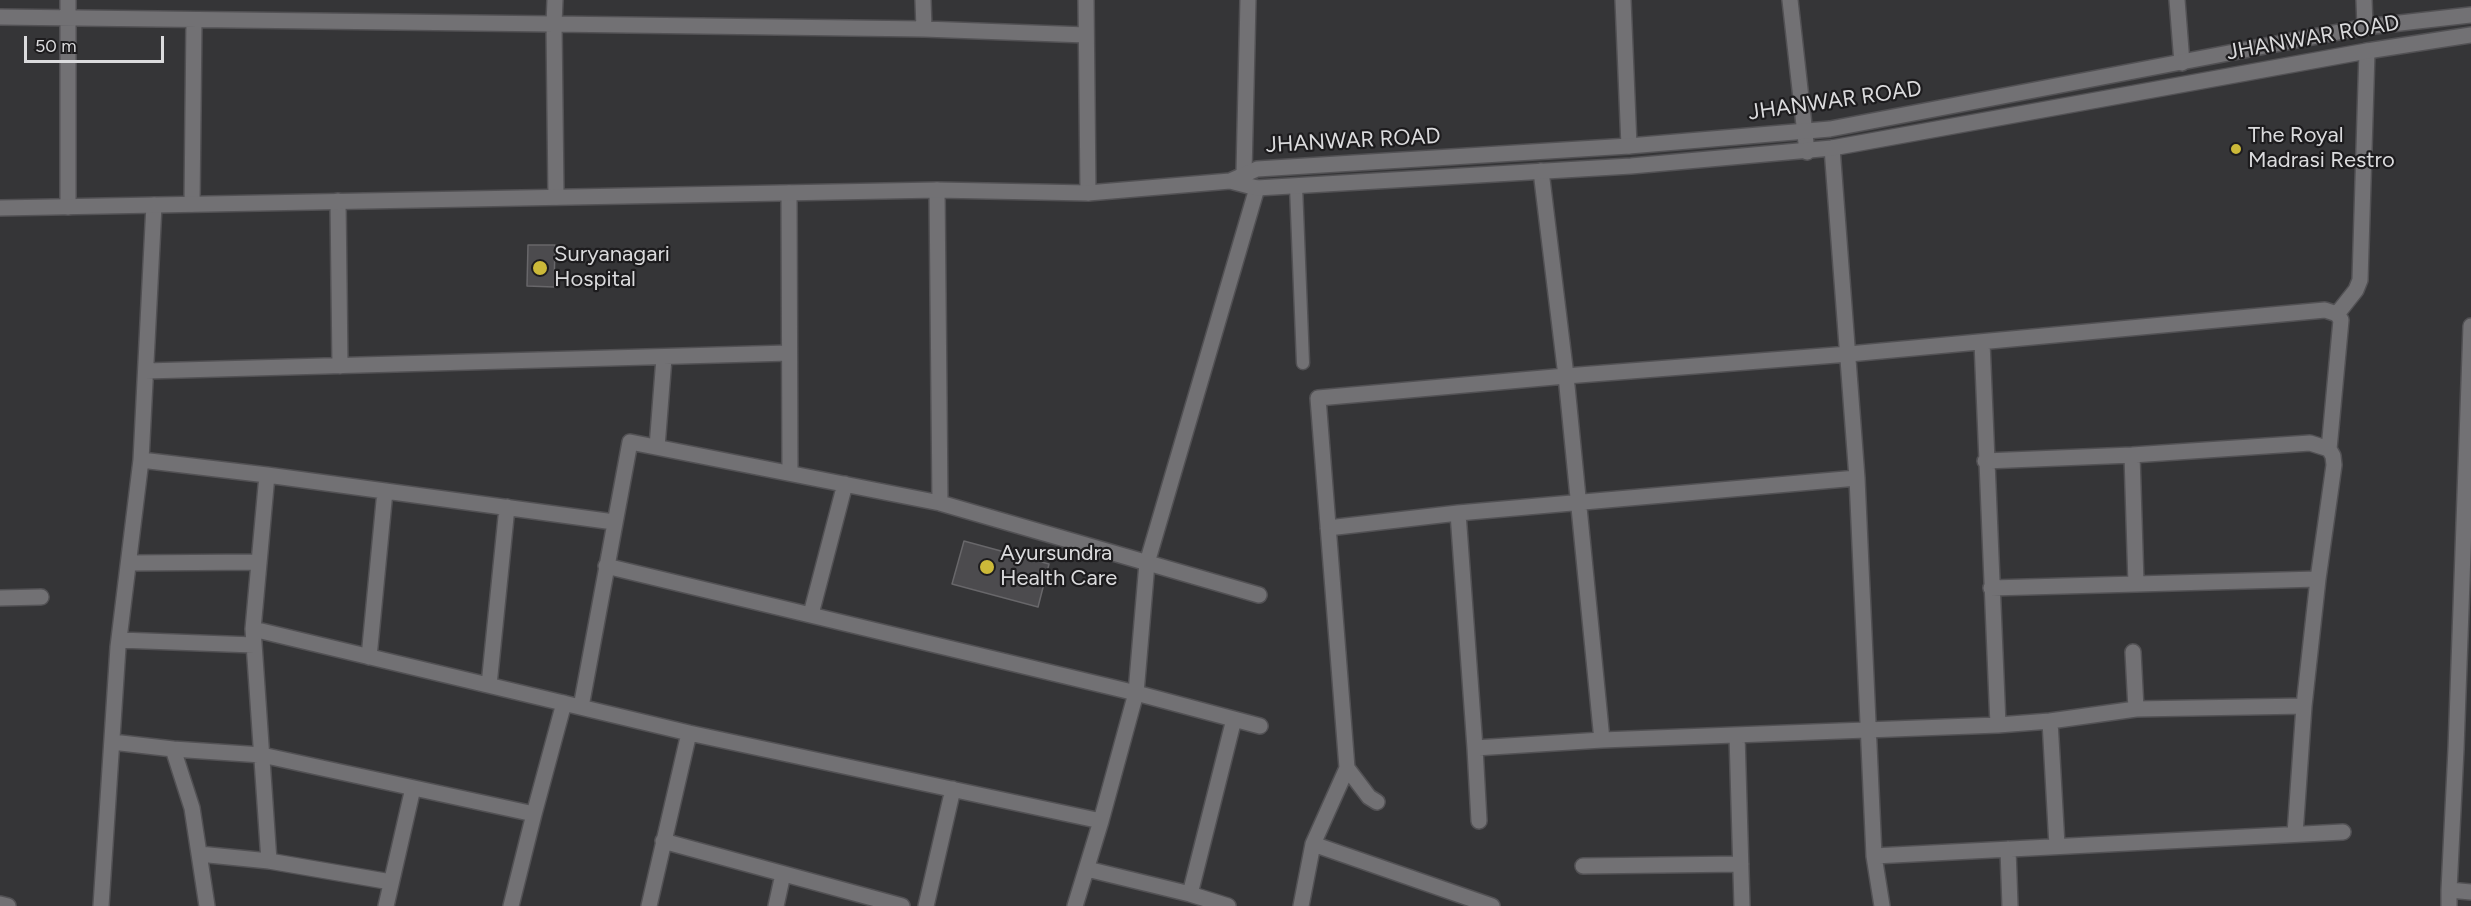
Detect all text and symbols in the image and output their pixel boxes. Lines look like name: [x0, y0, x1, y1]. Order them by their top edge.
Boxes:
street label: JHANWAR ROAD: [2224, 10, 2402, 66]
scale bar: [27, 24, 166, 62]
text: 50 m: [35, 35, 77, 57]
street label: JHANWAR ROAD: [1746, 76, 1924, 126]
street label: JHANWAR ROAD: [1265, 123, 1441, 159]
place label: The Royal Madrasi Restro: [2248, 123, 2395, 174]
marker: The Royal Madrasi Restro: [2229, 142, 2243, 156]
place label: Suryanagari Hospital: [554, 242, 670, 294]
marker: Suryanagari Hospital: [531, 259, 549, 277]
place label: Ayursundra Health Care: [1000, 541, 1117, 592]
marker: Ayursundra Health Care: [978, 558, 996, 576]

